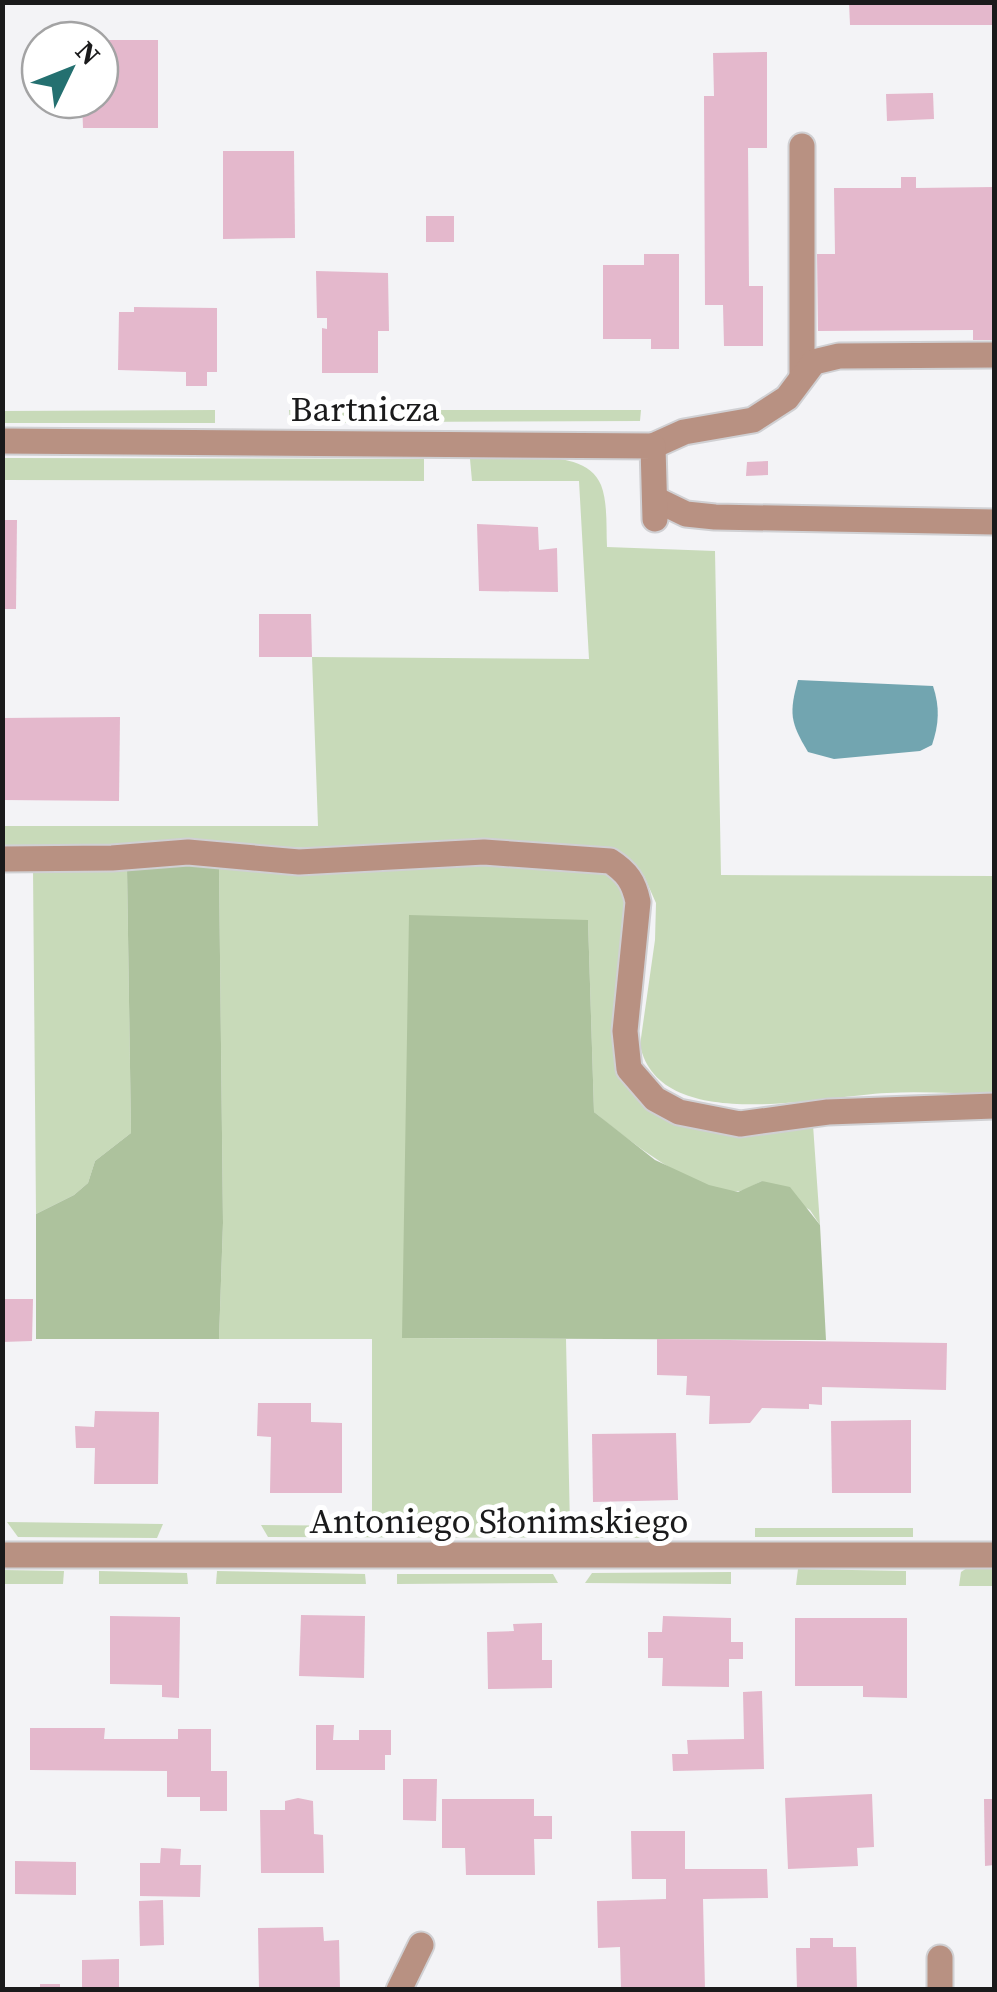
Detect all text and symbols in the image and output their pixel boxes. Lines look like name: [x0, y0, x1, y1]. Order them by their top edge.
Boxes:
north arrow: [20, 20, 120, 120]
text: N: [67, 33, 109, 73]
street label: Bartnicza: [291, 385, 440, 433]
street label: Antoniego Słonimskiego: [309, 1497, 689, 1545]

